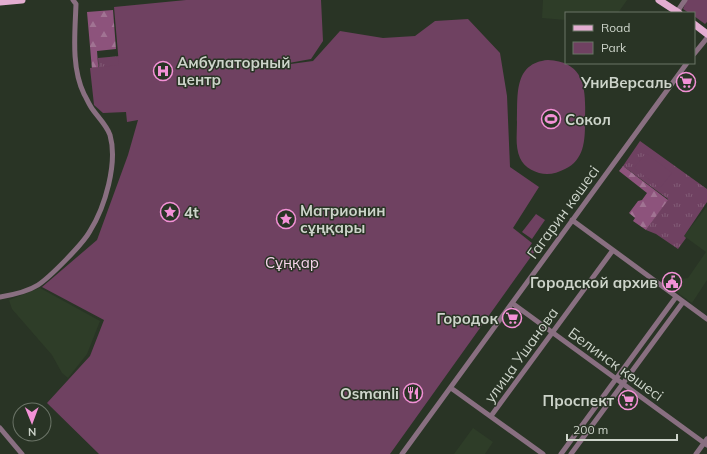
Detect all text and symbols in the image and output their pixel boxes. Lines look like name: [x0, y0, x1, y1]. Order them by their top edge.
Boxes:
legend: [565, 12, 695, 64]
text: Road: [601, 20, 630, 35]
text: Park: [601, 40, 627, 55]
place label: Амбулаторный центр: [177, 53, 290, 89]
hospital icon: Амбулаторный центр: [152, 60, 174, 82]
supermarket icon: УниВерсаль: [675, 71, 697, 93]
place label: УниВерсаль: [580, 73, 672, 92]
sports icon: Сокол: [540, 108, 562, 130]
place label: Сокол: [565, 110, 611, 129]
street label: Гагарин көшесі: [523, 162, 603, 262]
place icon: 4t: [159, 201, 181, 223]
place label: Матрионин сұңқары: [300, 201, 385, 237]
place label: 4t: [184, 203, 199, 222]
place icon: Матрионин сұңқары: [275, 208, 297, 230]
park label: Сұңқар: [265, 253, 319, 272]
public building icon: Городской архив: [661, 271, 683, 293]
place label: Городской архив: [530, 273, 658, 292]
street label: улица Ушанова: [480, 304, 562, 406]
supermarket icon: Городок: [501, 307, 523, 329]
place label: Городок: [436, 309, 498, 328]
street label: Белинск көшесі: [565, 323, 667, 405]
restaurant icon: Osmanli: [402, 382, 424, 404]
place label: Osmanli: [340, 384, 399, 403]
supermarket icon: Проспект: [617, 389, 639, 411]
place label: Проспект: [543, 391, 615, 410]
north arrow: [12, 402, 52, 442]
scale bar: [567, 416, 677, 442]
text: 200 m: [573, 422, 608, 437]
text: N: [28, 425, 36, 439]

